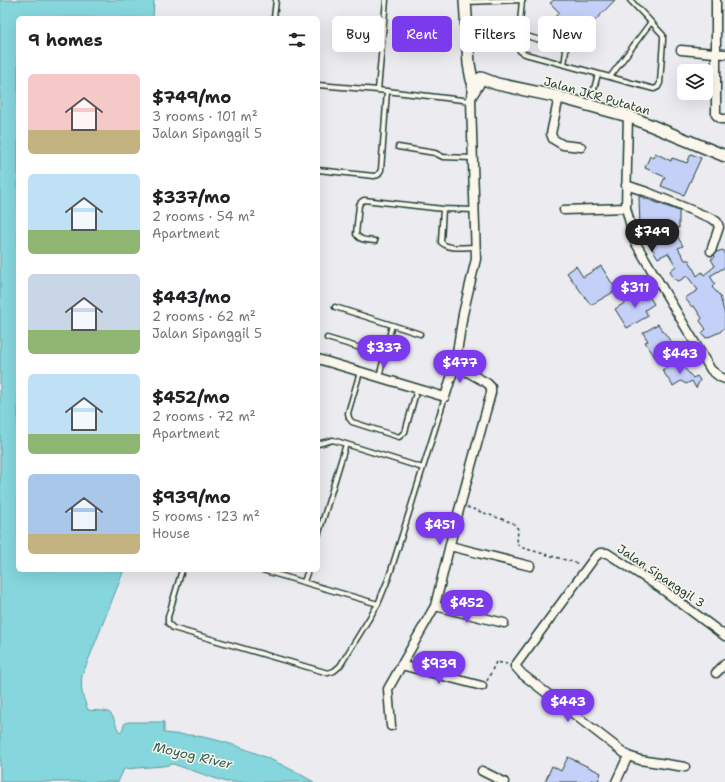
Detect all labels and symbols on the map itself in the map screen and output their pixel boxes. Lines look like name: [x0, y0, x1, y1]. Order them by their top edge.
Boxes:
street label: Jalan JKR Putatan: [542, 73, 652, 119]
pin: $749: [628, 219, 676, 253]
pin: $311: [611, 275, 659, 309]
pin: $337: [360, 335, 408, 369]
pin: $443: [656, 341, 704, 375]
pin: $477: [436, 350, 484, 384]
pin: $451: [416, 512, 464, 546]
street label: Jalan Sipanggil 3: [614, 541, 708, 611]
pin: $452: [443, 590, 491, 624]
pin: $939: [415, 651, 463, 685]
pin: $443: [544, 689, 592, 723]
water label: Moyog River: [152, 738, 235, 773]

